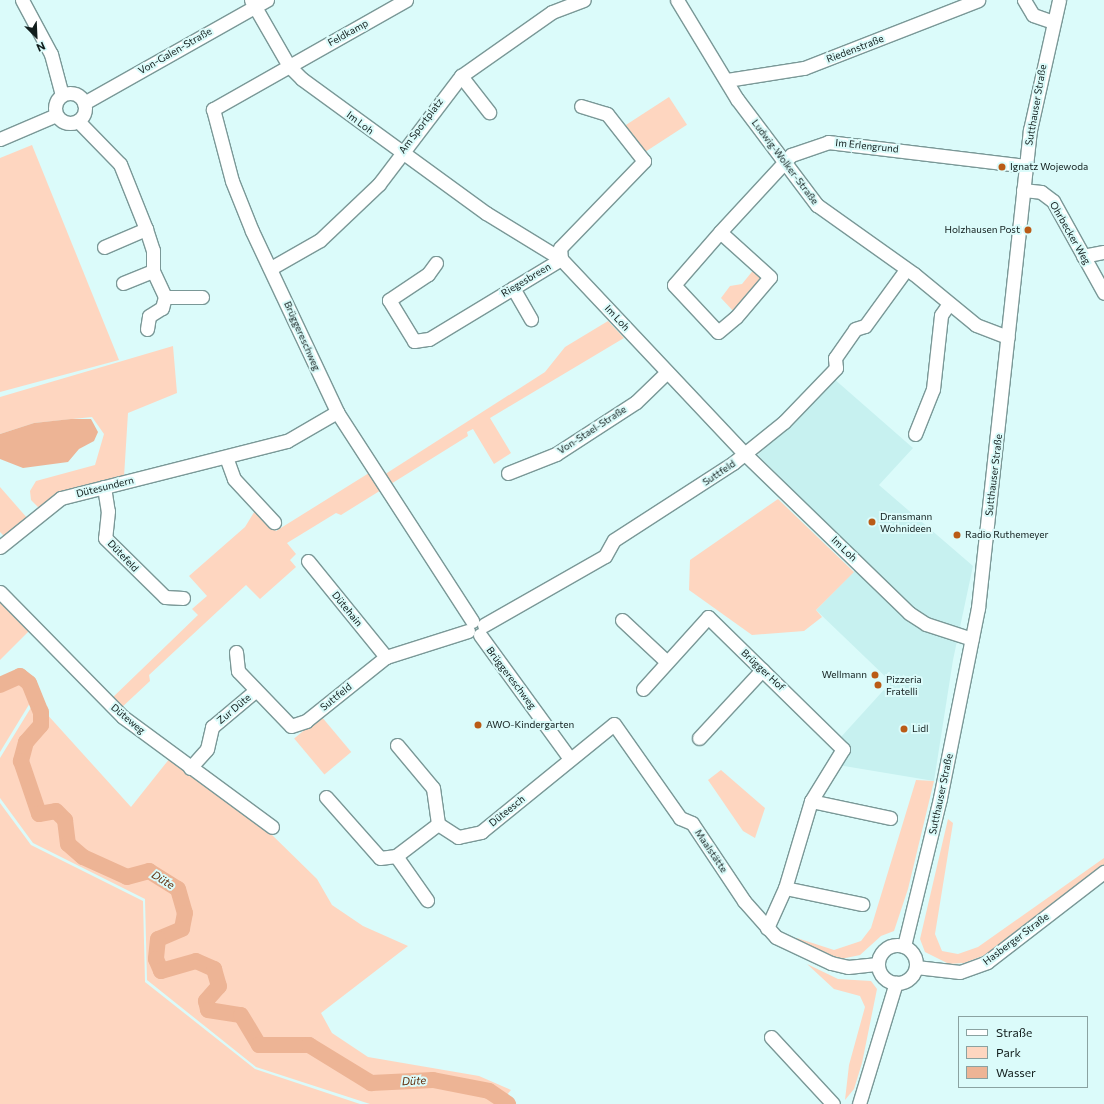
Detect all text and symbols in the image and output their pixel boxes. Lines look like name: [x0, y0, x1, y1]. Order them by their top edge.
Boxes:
north arrow: [16, 16, 56, 56]
street label: Feldkamp: [326, 17, 370, 49]
street label: Von-Galen-Straße: [136, 25, 214, 77]
street label: Riedenstraße: [825, 33, 885, 65]
text: N: [35, 40, 48, 55]
street label: Sutthauser Straße: [1023, 63, 1049, 147]
street label: Am Sportplatz: [396, 96, 446, 156]
street label: Im Loh: [344, 109, 376, 137]
street label: Ludwig-Wolker-Straße: [749, 117, 821, 207]
street label: Im Erlengrund: [835, 137, 899, 155]
place label: Ignatz Wojewoda: [1010, 161, 1088, 173]
marker: Ignatz Wojewoda: [997, 162, 1007, 172]
street label: Ohrbecker Weg: [1047, 199, 1093, 267]
place label: Holzhausen Post: [944, 224, 1020, 236]
marker: Holzhausen Post: [1023, 225, 1033, 235]
street label: Riegesbreen: [499, 261, 553, 299]
street label: Brüggereschweg: [281, 299, 323, 373]
street label: Im Loh: [602, 303, 632, 333]
street label: Von-Stael-Straße: [555, 403, 629, 457]
street label: Sutthauser Straße: [983, 433, 1005, 517]
street label: Suttfeld: [700, 458, 738, 488]
street label: Dütesundern: [75, 474, 135, 500]
place label: Dransmann Wohnideen: [880, 510, 932, 534]
marker: Dransmann Wohnideen: [867, 517, 877, 527]
place label: Radio Ruthemeyer: [965, 529, 1049, 541]
marker: Radio Ruthemeyer: [952, 530, 962, 540]
street label: Im Loh: [829, 534, 859, 564]
street label: Dütefeld: [105, 538, 141, 574]
street label: Dütehain: [329, 589, 365, 629]
street label: Brüggereschweg: [484, 645, 538, 711]
street label: Brügger Hof: [739, 647, 787, 693]
place label: Wellmann: [822, 669, 867, 681]
marker: Wellmann: [870, 670, 880, 680]
place label: Pizzeria Fratelli: [886, 673, 922, 696]
marker: Pizzeria Fratelli: [873, 680, 883, 690]
street label: Suttfeld: [318, 681, 354, 713]
street label: Zur Düte: [215, 691, 253, 727]
street label: Düteweg: [109, 701, 147, 737]
place label: AWO-Kindergarten: [486, 719, 574, 731]
marker: AWO-Kindergarten: [473, 720, 483, 730]
place label: Lidl: [912, 723, 929, 735]
marker: Lidl: [899, 724, 909, 734]
street label: Sutthauser Straße: [927, 753, 955, 835]
street label: Düteesch: [487, 793, 527, 829]
street label: Maalstätte: [692, 827, 730, 875]
water label: Düte: [149, 868, 177, 892]
street label: Hasberger Straße: [981, 910, 1051, 968]
legend: [958, 1016, 1088, 1088]
text: Straße: [996, 1025, 1032, 1039]
text: Park: [996, 1045, 1021, 1059]
text: Wasser: [996, 1065, 1036, 1079]
water label: Düte: [401, 1074, 427, 1088]

